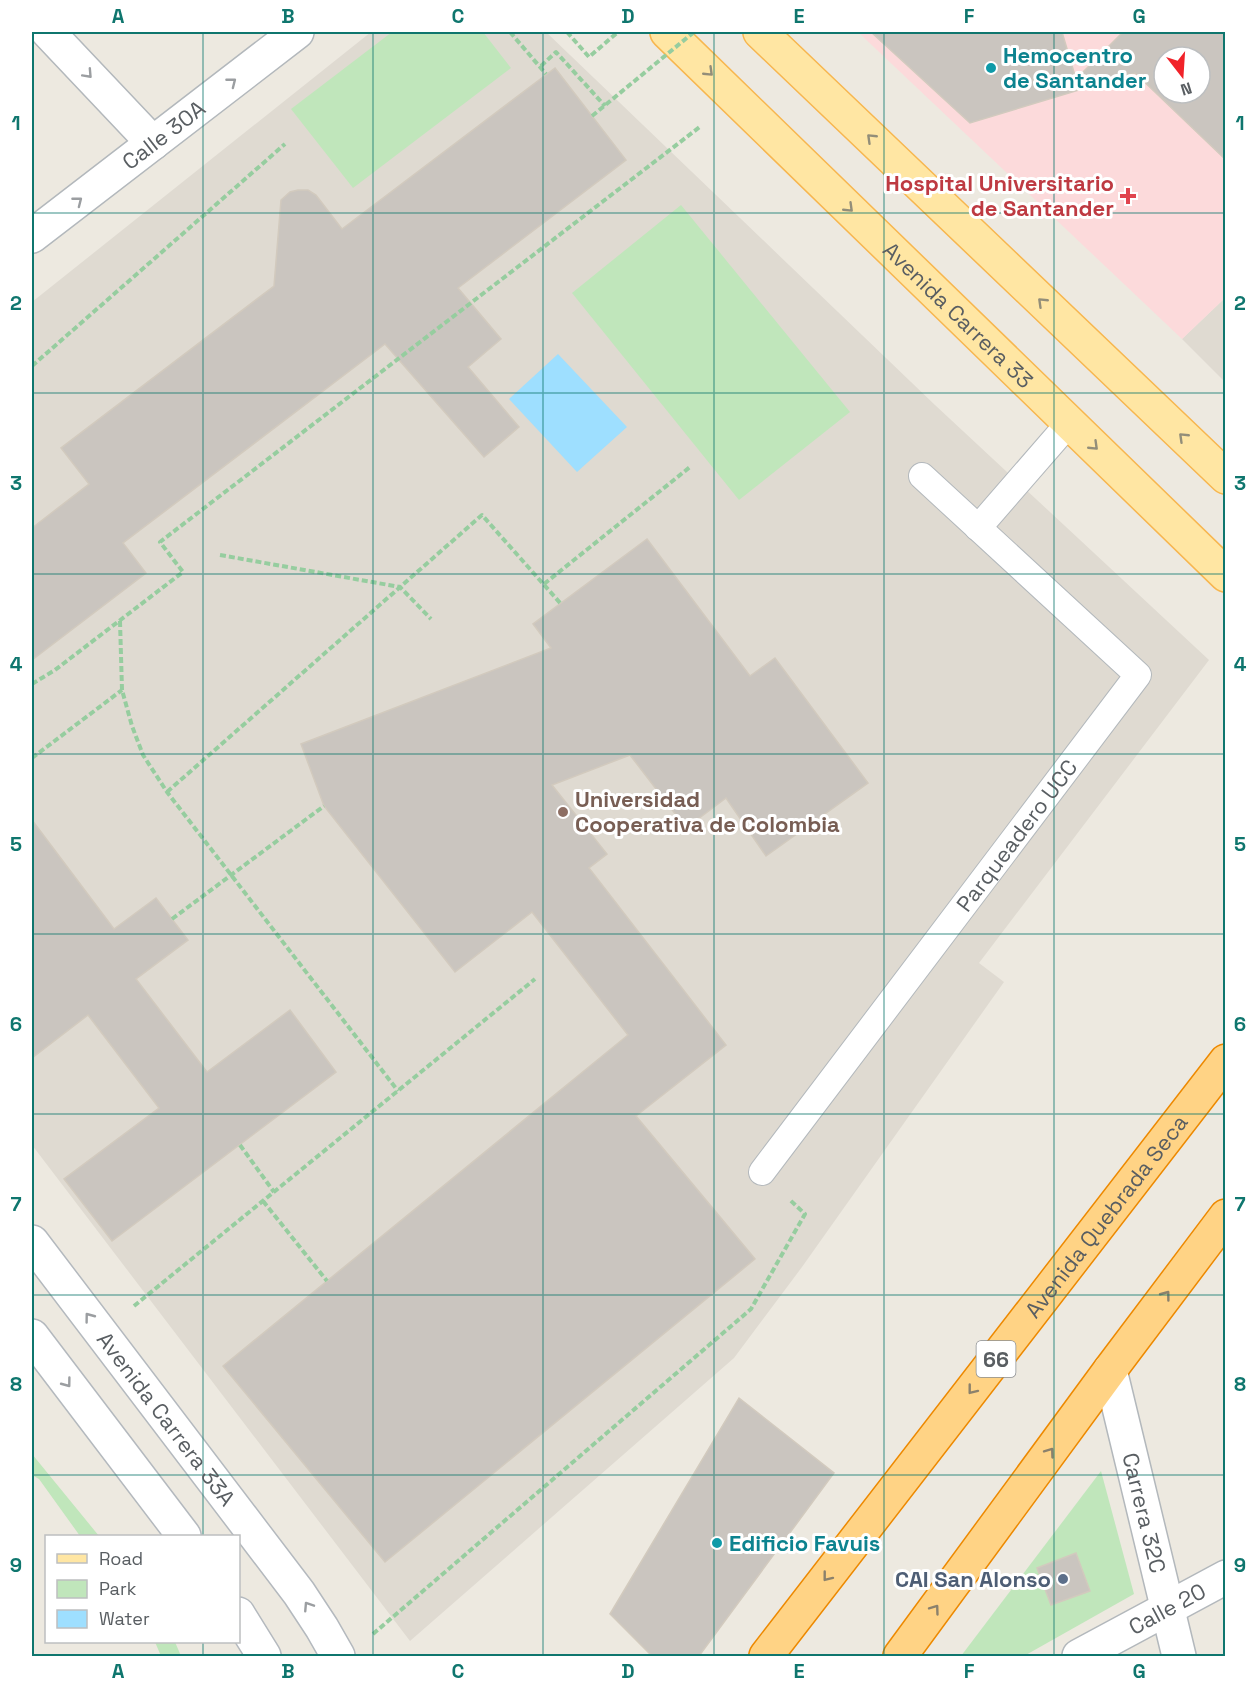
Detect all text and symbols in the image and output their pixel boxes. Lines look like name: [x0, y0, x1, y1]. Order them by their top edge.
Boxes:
text: A: [112, 3, 125, 29]
text: B: [281, 3, 295, 29]
text: C: [452, 3, 465, 29]
text: D: [621, 3, 635, 29]
text: E: [793, 3, 805, 29]
text: F: [964, 3, 975, 29]
text: G: [1132, 3, 1146, 29]
place label: Hemocentro de Santander: [1003, 41, 1147, 94]
north arrow: [1152, 45, 1212, 105]
marker: Hemocentro de Santander: [984, 61, 998, 75]
one-way arrow: [702, 65, 713, 76]
one-way arrow: [81, 67, 92, 78]
text: N: [1178, 77, 1194, 100]
one-way arrow: [225, 78, 236, 89]
street label: Calle 30A: [116, 94, 211, 176]
text: 1: [11, 110, 21, 136]
text: 1: [1235, 110, 1245, 136]
one-way arrow: [868, 134, 878, 145]
place label: Hospital Universitario de Santander: [885, 169, 1114, 222]
marker: Hospital Universitario de Santander: [1119, 187, 1137, 205]
one-way arrow: [71, 197, 82, 208]
one-way arrow: [842, 201, 853, 212]
street label: Avenida Carrera 33: [877, 236, 1039, 394]
text: 2: [10, 290, 22, 316]
text: 2: [1234, 290, 1246, 316]
one-way arrow: [1039, 298, 1049, 309]
one-way arrow: [1180, 433, 1190, 444]
one-way arrow: [1087, 439, 1098, 450]
text: 3: [10, 470, 22, 496]
text: 3: [1234, 470, 1246, 496]
text: 4: [10, 651, 23, 677]
text: 4: [1234, 651, 1247, 677]
street label: Parqueadero UCC: [950, 754, 1083, 917]
place label: Universidad Cooperativa de Colombia: [575, 785, 840, 838]
marker: Universidad Cooperativa de Colombia: [556, 805, 570, 819]
text: 5: [10, 831, 22, 857]
text: 5: [1234, 831, 1246, 857]
text: 6: [10, 1011, 22, 1037]
text: 6: [1234, 1011, 1246, 1037]
street label: Avenida Quebrada Seca: [1019, 1108, 1194, 1323]
text: 7: [10, 1191, 22, 1217]
text: 7: [1234, 1191, 1246, 1217]
one-way arrow: [1159, 1291, 1170, 1302]
one-way arrow: [85, 1313, 96, 1324]
street label: Avenida Carrera 33A: [91, 1326, 242, 1512]
road number: 66: [976, 1341, 1016, 1377]
text: 8: [10, 1371, 22, 1397]
text: 8: [1234, 1371, 1246, 1397]
one-way arrow: [60, 1376, 71, 1387]
one-way arrow: [968, 1383, 979, 1394]
one-way arrow: [1043, 1448, 1054, 1459]
street label: Carrera 32C: [1116, 1450, 1173, 1576]
place label: Edificio Favuis: [729, 1529, 880, 1557]
legend: [45, 1535, 240, 1643]
marker: Edificio Favuis: [710, 1536, 724, 1550]
text: Road: [99, 1547, 143, 1570]
text: 9: [10, 1552, 22, 1578]
text: 9: [1234, 1552, 1246, 1578]
place label: CAI San Alonso: [895, 1565, 1051, 1593]
one-way arrow: [823, 1571, 834, 1582]
marker: CAI San Alonso: [1056, 1572, 1070, 1586]
text: Park: [99, 1577, 137, 1600]
street label: Calle 20: [1124, 1577, 1211, 1641]
one-way arrow: [304, 1602, 315, 1613]
one-way arrow: [927, 1605, 938, 1616]
text: Water: [99, 1607, 150, 1630]
text: A: [112, 1658, 125, 1684]
text: B: [281, 1658, 295, 1684]
text: C: [452, 1658, 465, 1684]
text: D: [621, 1658, 635, 1684]
text: E: [793, 1658, 805, 1684]
text: F: [964, 1658, 975, 1684]
text: G: [1132, 1658, 1146, 1684]

